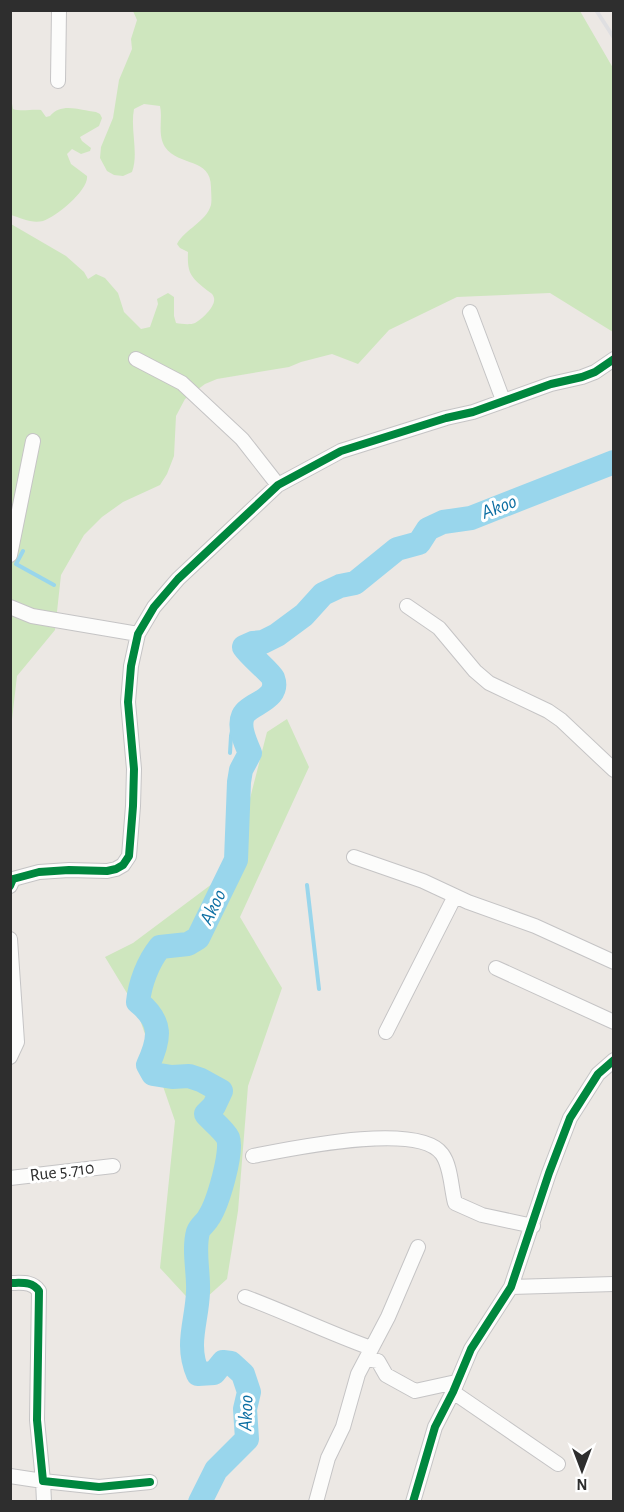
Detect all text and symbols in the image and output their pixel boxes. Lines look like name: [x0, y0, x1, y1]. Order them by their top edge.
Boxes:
water label: Akoo: [478, 491, 519, 523]
water label: Akoo: [196, 886, 230, 929]
street label: Rue 5.710: [29, 1159, 95, 1185]
water label: Akoo: [235, 1395, 257, 1432]
north arrow: [552, 1440, 612, 1500]
text: N: [576, 1476, 588, 1492]

